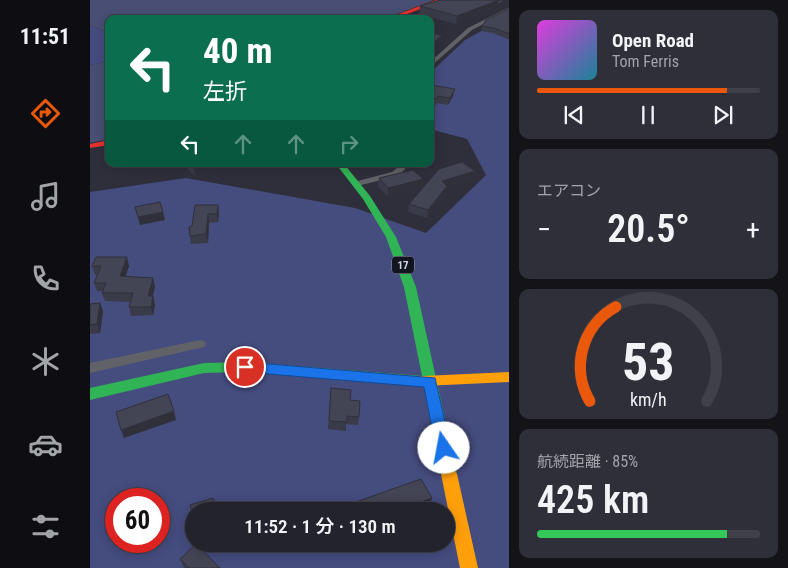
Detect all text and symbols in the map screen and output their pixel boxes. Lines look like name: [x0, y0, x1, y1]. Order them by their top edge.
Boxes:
text: 11:51: [20, 24, 70, 49]
text: Open Road: [612, 29, 694, 52]
text: 40 m: [203, 31, 272, 72]
icon: left: [120, 35, 185, 100]
text: Tom Ferris: [612, 52, 679, 71]
text: 左折: [203, 79, 247, 104]
icon: directions: [28, 96, 63, 131]
icon: previous: [560, 101, 588, 129]
icon: pause: [634, 101, 662, 129]
icon: next: [709, 101, 737, 129]
icon: left: [176, 130, 204, 158]
icon: ahead: [229, 130, 257, 158]
icon: ahead: [282, 130, 310, 158]
icon: right: [335, 130, 363, 158]
icon: music: [28, 179, 63, 214]
text: エアコン: [537, 181, 601, 200]
text: 20.5°: [607, 207, 690, 251]
text: −: [537, 213, 551, 246]
text: +: [746, 213, 760, 246]
road number: 17: [392, 256, 414, 274]
icon: phone: [28, 261, 63, 296]
text: 53: [622, 332, 675, 393]
icon: climate: [28, 344, 63, 379]
pin: [224, 346, 266, 388]
icon: arrive: [231, 353, 259, 381]
text: km/h: [630, 389, 667, 410]
position arrow: [417, 421, 469, 473]
icon: car: [28, 427, 63, 462]
text: 航続距離 · 85%: [537, 452, 638, 471]
text: 425 km: [537, 478, 649, 522]
speed limit sign: 60: [105, 488, 170, 553]
icon: filters: [28, 509, 63, 544]
text: 11:52 · 1 分 · 130 m: [244, 515, 396, 538]

